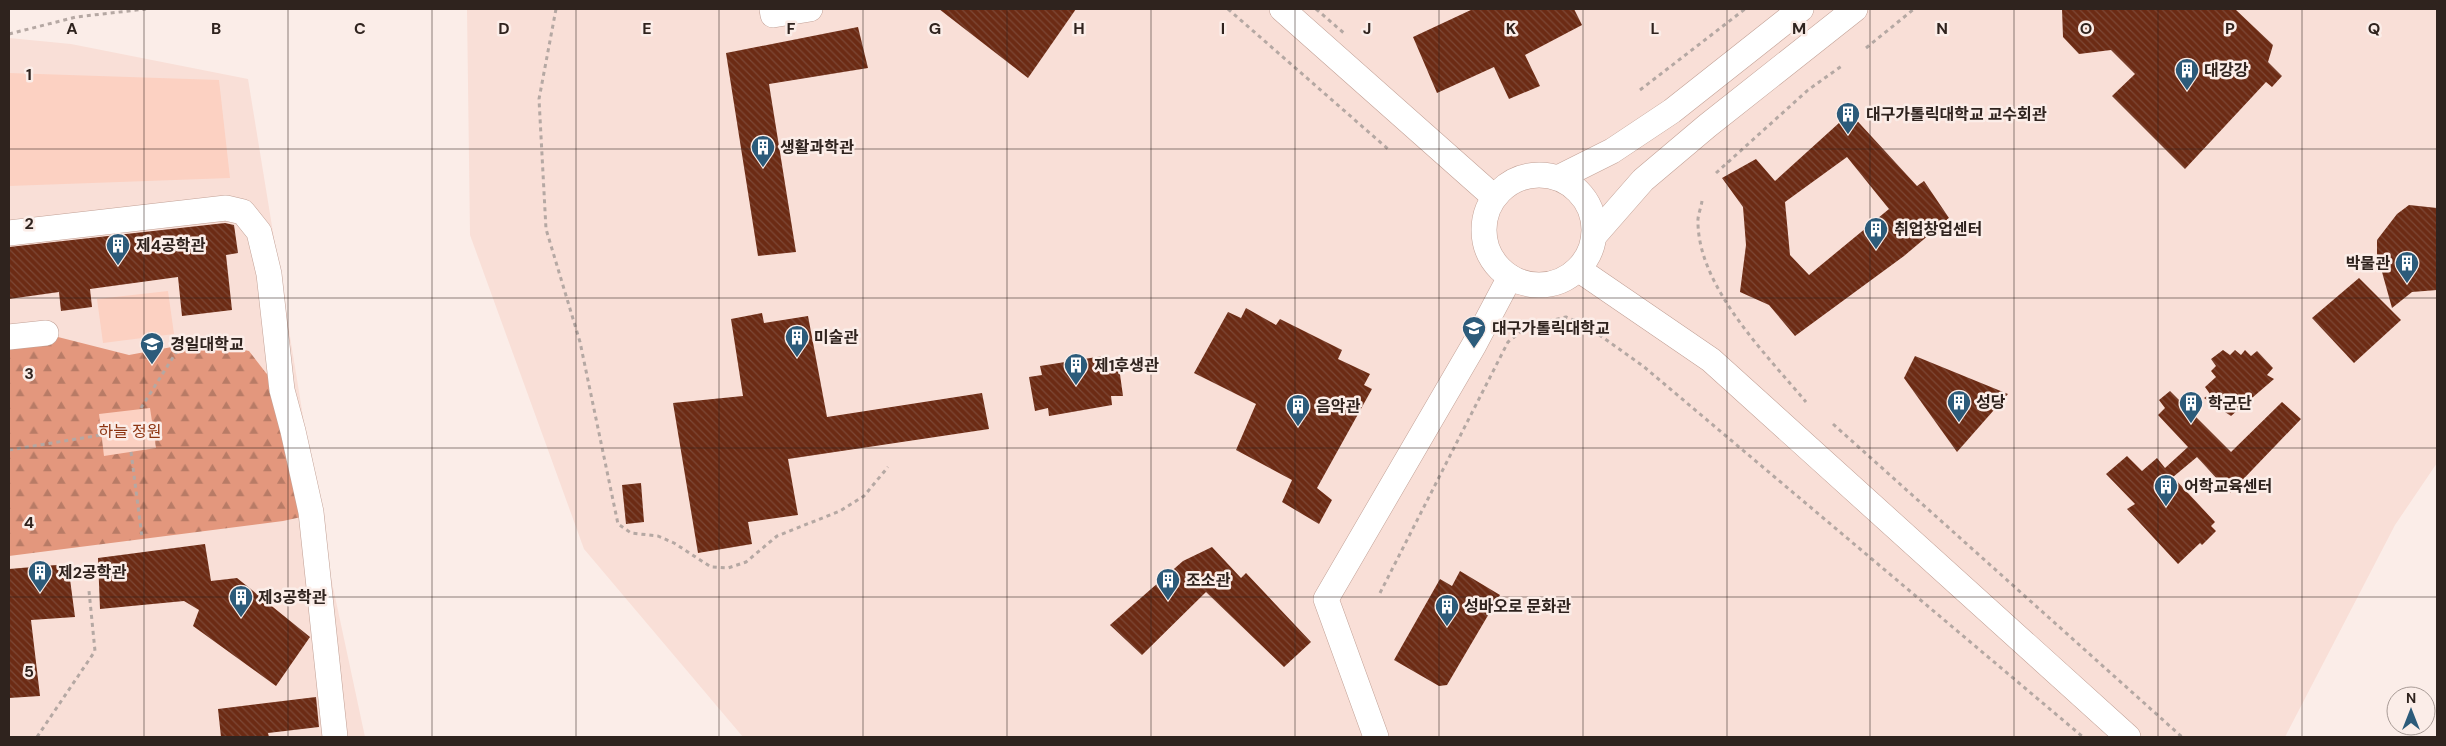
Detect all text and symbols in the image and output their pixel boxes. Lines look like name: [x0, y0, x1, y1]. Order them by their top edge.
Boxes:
text: A: [66, 18, 78, 39]
text: B: [211, 18, 221, 39]
text: C: [354, 18, 366, 39]
text: D: [498, 18, 510, 39]
text: E: [642, 18, 652, 39]
text: F: [787, 18, 796, 39]
text: G: [929, 18, 941, 39]
text: H: [1073, 18, 1085, 39]
text: I: [1221, 18, 1225, 39]
text: J: [1363, 18, 1371, 39]
text: K: [1506, 18, 1517, 39]
text: L: [1651, 18, 1660, 39]
text: M: [1792, 18, 1806, 39]
text: N: [1936, 18, 1948, 39]
text: O: [2080, 18, 2092, 39]
text: P: [2225, 18, 2235, 39]
text: Q: [2368, 18, 2380, 39]
building icon: 대강강: [2174, 57, 2200, 91]
place label: 대강강: [2204, 60, 2248, 81]
text: 1: [26, 64, 32, 85]
building icon: 대구가톨릭대학교 교수회관: [1835, 101, 1861, 135]
place label: 대구가톨릭대학교 교수회관: [1866, 104, 2047, 125]
building icon: 생활과학관: [750, 134, 776, 168]
place label: 생활과학관: [780, 137, 854, 158]
text: 2: [24, 213, 34, 234]
building icon: 취업창업센터: [1863, 216, 1889, 250]
place label: 취업창업센터: [1894, 219, 1982, 240]
building icon: 제4공학관: [105, 232, 131, 266]
place label: 제4공학관: [136, 235, 206, 256]
building icon: 박물관: [2394, 250, 2420, 284]
place label: 박물관: [2346, 253, 2390, 274]
school or university icon: 대구가톨릭대학교: [1461, 315, 1487, 349]
place label: 대구가톨릭대학교: [1492, 318, 1610, 339]
building icon: 미술관: [784, 324, 810, 358]
place label: 미술관: [814, 327, 858, 348]
school or university icon: 경일대학교: [139, 331, 165, 365]
place label: 경일대학교: [170, 334, 244, 355]
building icon: 제1후생관: [1063, 352, 1089, 386]
place label: 제1후생관: [1094, 355, 1159, 376]
text: 3: [24, 363, 34, 384]
building icon: 성당: [1946, 389, 1972, 423]
building icon: 학군단: [2178, 390, 2204, 424]
place label: 성당: [1976, 392, 2006, 413]
building icon: 음악관: [1285, 393, 1311, 427]
place label: 학군단: [2208, 393, 2252, 414]
place label: 음악관: [1316, 396, 1360, 417]
park label: 하늘 정원: [98, 421, 162, 442]
building icon: 어학교육센터: [2153, 473, 2179, 507]
place label: 어학교육센터: [2184, 476, 2272, 497]
text: 4: [24, 512, 34, 533]
building icon: 제2공학관: [27, 559, 53, 593]
place label: 제2공학관: [58, 562, 126, 583]
building icon: 조소관: [1155, 567, 1181, 601]
place label: 조소관: [1186, 570, 1230, 591]
building icon: 제3공학관: [228, 584, 254, 618]
place label: 제3공학관: [258, 587, 327, 608]
building icon: 성바오로 문화관: [1434, 593, 1460, 627]
place label: 성바오로 문화관: [1464, 596, 1571, 617]
text: 5: [24, 661, 34, 682]
north arrow: [2386, 686, 2436, 736]
text: N: [2406, 689, 2416, 707]

